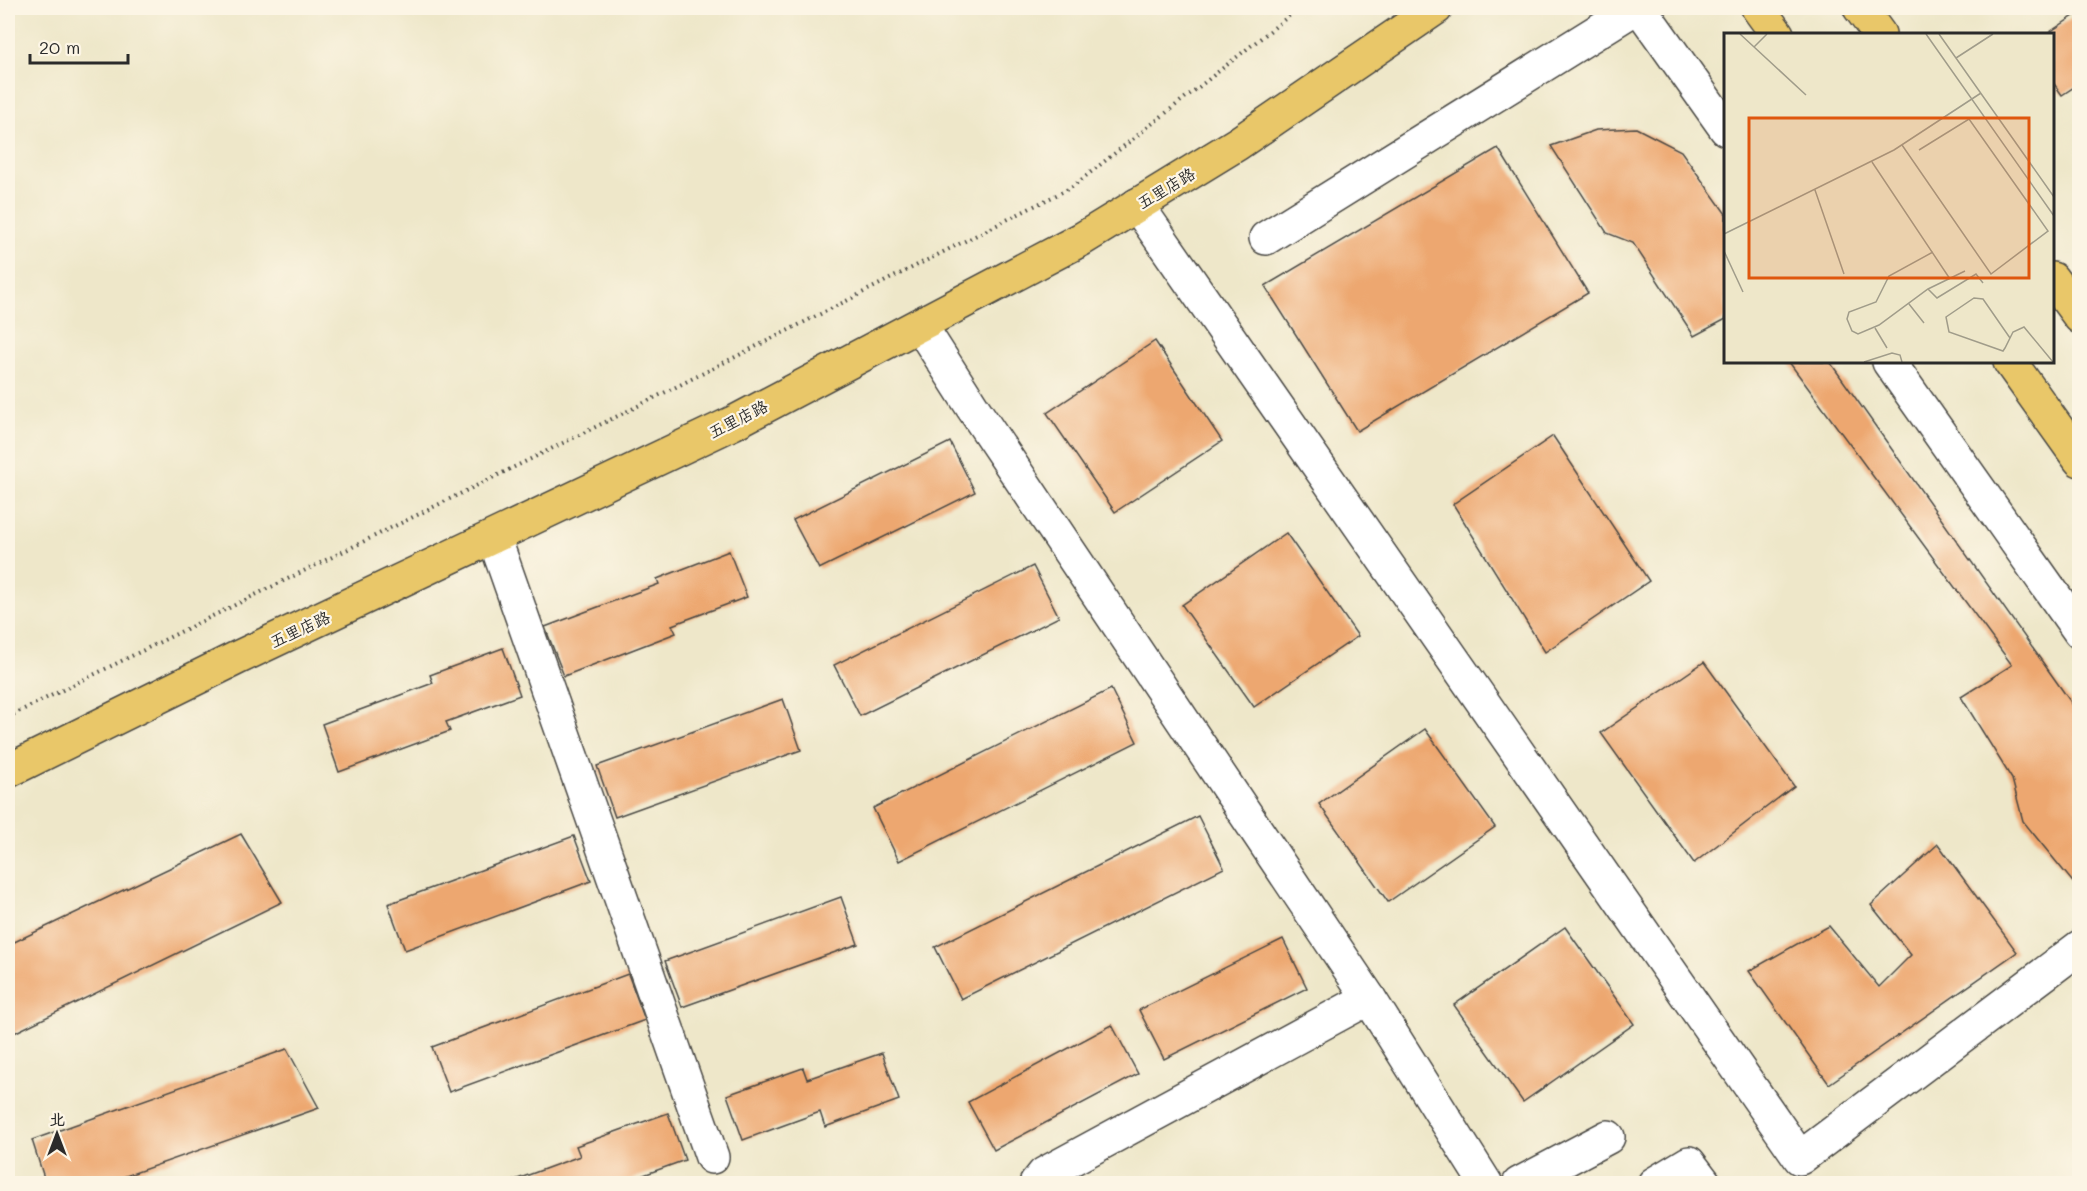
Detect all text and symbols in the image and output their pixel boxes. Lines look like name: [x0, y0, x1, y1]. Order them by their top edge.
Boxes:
scale bar: [30, 27, 128, 65]
inset map: [1724, 33, 2054, 363]
text: 20 m: [39, 35, 80, 59]
street label: 五里店路: [1133, 162, 1199, 213]
street label: 五里店路: [704, 395, 771, 442]
street label: 五里店路: [266, 606, 333, 652]
north arrow: [27, 1104, 87, 1164]
text: 北: [49, 1108, 65, 1129]

